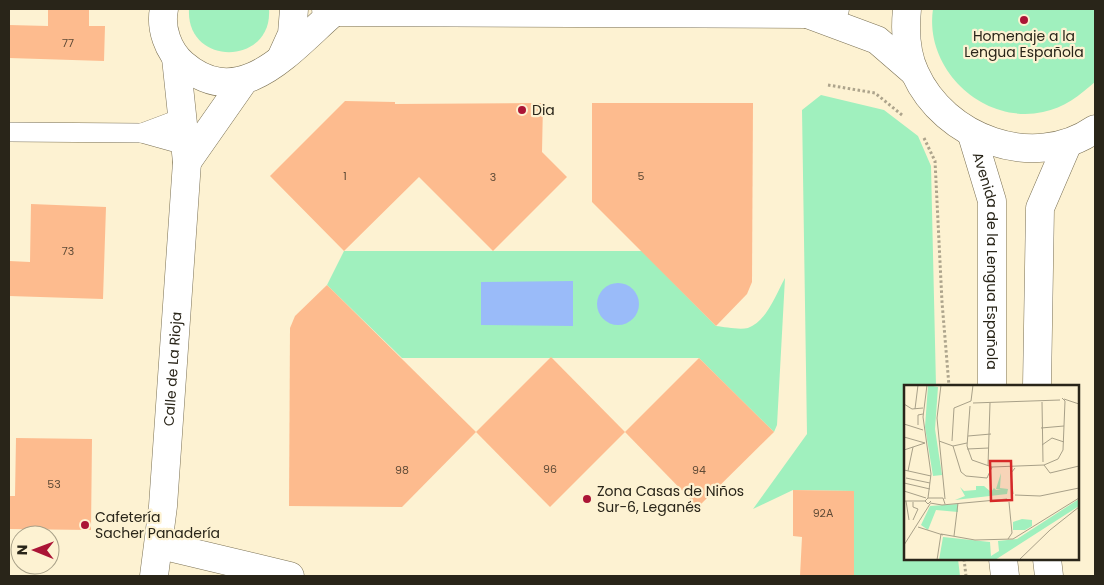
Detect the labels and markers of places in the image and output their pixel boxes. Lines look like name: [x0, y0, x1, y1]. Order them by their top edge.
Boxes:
marker: Homenaje a la Lengua Española: [1018, 14, 1030, 26]
place label: Homenaje a la Lengua Española: [964, 26, 1084, 62]
place label: Dia: [532, 100, 555, 120]
marker: Dia: [516, 104, 528, 116]
place label: Zona Casas de Niños Sur-6, Leganés: [597, 481, 744, 517]
marker: Zona Casas de Niños Sur-6, Leganés: [581, 493, 593, 505]
place label: Cafetería Sacher Panadería: [95, 507, 220, 543]
marker: Cafetería Sacher Panadería: [79, 519, 91, 531]

